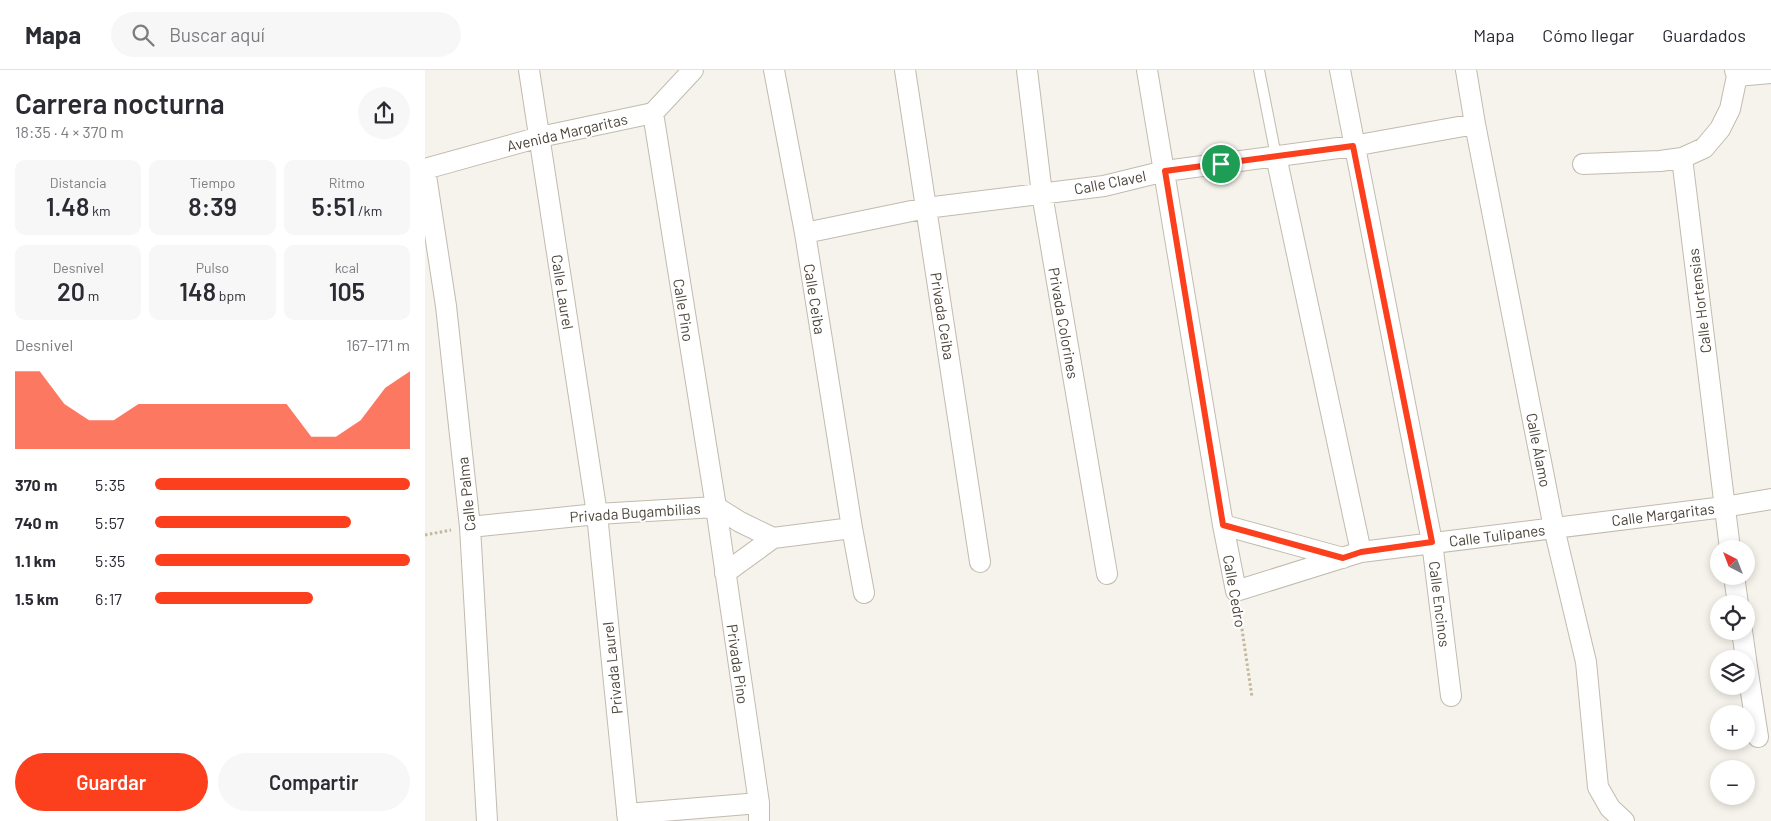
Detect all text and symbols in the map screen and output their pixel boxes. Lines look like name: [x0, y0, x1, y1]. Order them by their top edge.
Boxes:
search box: [111, 12, 461, 57]
text: Mapa: [25, 20, 81, 49]
icon: search: [129, 21, 157, 49]
text: Buscar aquí: [169, 23, 265, 46]
text: Mapa: [1473, 24, 1514, 46]
text: Cómo llegar: [1542, 24, 1634, 46]
text: Guardados: [1662, 24, 1746, 46]
text: Carrera nocturna: [15, 86, 225, 120]
button: share: [358, 87, 410, 139]
street label: Avenida Margaritas: [505, 109, 629, 155]
text: 18:35 · 4 × 370 m: [15, 122, 124, 141]
pin: [1200, 143, 1242, 185]
icon: arrive: [1207, 150, 1235, 178]
street label: Calle Clavel: [1072, 166, 1148, 198]
text: Distancia: [50, 174, 106, 191]
text: Tiempo: [190, 174, 235, 191]
text: Ritmo: [329, 174, 365, 191]
text: 1.48: [46, 191, 89, 221]
text: 8:39: [188, 191, 237, 221]
text: 5:51: [311, 191, 355, 221]
text: km: [89, 202, 111, 219]
text: /km: [355, 202, 382, 219]
street label: Calle Hortensias: [1684, 248, 1714, 354]
street label: Calle Laurel: [548, 253, 578, 331]
text: Desnivel: [53, 259, 104, 276]
text: Pulso: [196, 259, 229, 276]
text: kcal: [335, 259, 359, 276]
street label: Calle Ceiba: [801, 262, 829, 336]
street label: Privada Colorines: [1045, 266, 1083, 380]
street label: Privada Ceiba: [927, 271, 959, 361]
text: 20: [57, 276, 85, 306]
text: 148: [179, 276, 216, 306]
text: 105: [329, 276, 365, 306]
street label: Calle Pino: [670, 277, 698, 343]
text: m: [85, 287, 99, 304]
text: bpm: [216, 287, 246, 304]
text: Desnivel: [15, 335, 73, 354]
text: 167–171 m: [346, 335, 410, 354]
street label: Calle Álamo: [1523, 411, 1555, 489]
street label: Calle Palma: [453, 456, 479, 532]
text: 370 m: [15, 475, 57, 494]
text: 5:35: [95, 475, 125, 494]
street label: Privada Bugambilias: [569, 498, 701, 526]
street label: Calle Margaritas: [1611, 499, 1715, 529]
text: 740 m: [15, 513, 58, 532]
text: 5:57: [95, 513, 124, 532]
street label: Calle Tulipanes: [1448, 520, 1546, 550]
north arrow: [1710, 540, 1755, 585]
map controls: [1710, 540, 1755, 805]
text: 1.1 km: [15, 551, 56, 570]
text: 5:35: [95, 551, 125, 570]
street label: Calle Cedro: [1220, 553, 1250, 629]
street label: Calle Encinos: [1426, 560, 1454, 648]
text: 1.5 km: [15, 589, 59, 608]
text: 6:17: [95, 589, 122, 608]
button: locate: [1710, 595, 1755, 640]
street label: Privada Laurel: [598, 621, 626, 715]
street label: Privada Pino: [723, 623, 753, 705]
button: layers: [1710, 650, 1755, 695]
button: +: [1710, 705, 1755, 750]
button: Guardar: [15, 753, 208, 811]
button: Compartir: [218, 753, 410, 811]
button: −: [1710, 760, 1755, 805]

